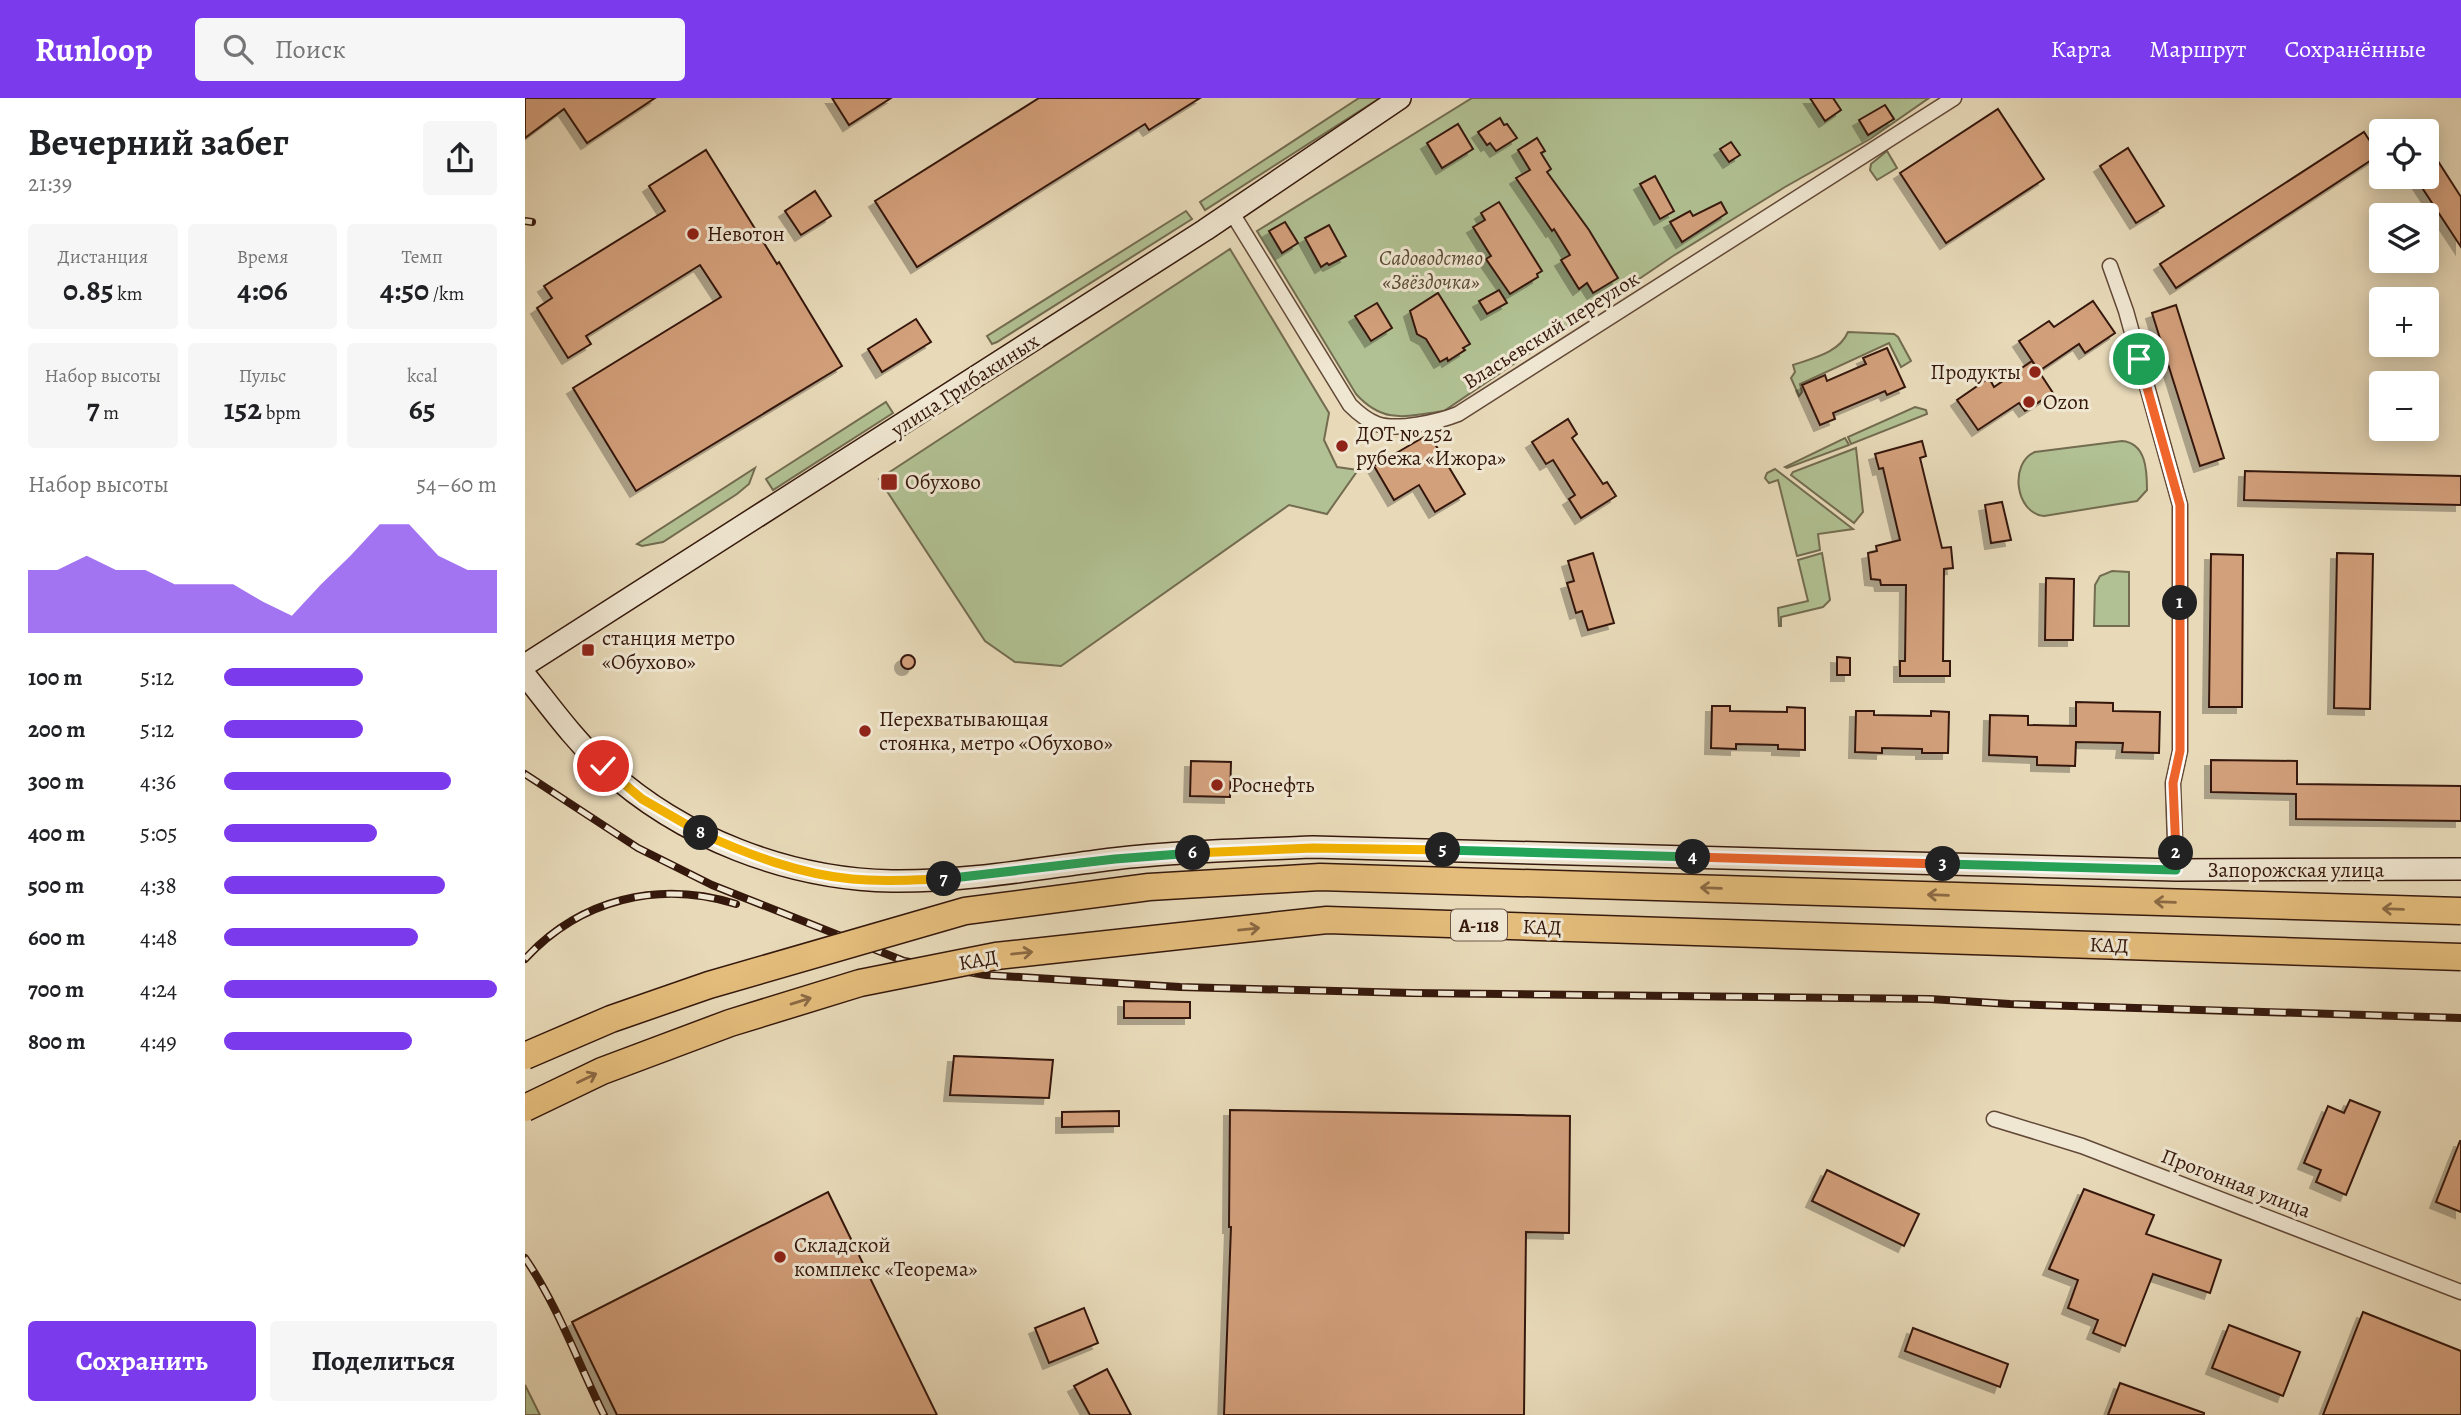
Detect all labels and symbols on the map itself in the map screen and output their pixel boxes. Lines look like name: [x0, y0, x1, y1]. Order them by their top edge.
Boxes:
place label: Невотон: [707, 220, 785, 248]
marker: Невотон: [685, 226, 701, 242]
park label: Садоводство «Звёздочка»: [1379, 244, 1483, 296]
street label: Власьевский переулок: [1458, 264, 1645, 396]
street label: улица Грибакиных: [885, 326, 1045, 444]
pin: [2109, 329, 2169, 389]
place label: Продукты: [1930, 358, 2021, 386]
marker: Продукты: [2027, 364, 2043, 380]
place label: Ozon: [2043, 388, 2089, 416]
marker: Ozon: [2021, 394, 2037, 410]
place label: ДОТ № 252 рубежа «Ижора»: [1356, 420, 1506, 472]
marker: ДОТ № 252 рубежа «Ижора»: [1334, 438, 1350, 454]
place label: Обухово: [905, 468, 981, 496]
marker: Обухово: [879, 472, 899, 492]
pin: 1: [2163, 586, 2197, 620]
place label: станция метро «Обухово»: [602, 624, 735, 676]
marker: станция метро «Обухово»: [580, 642, 596, 658]
place label: Перехватывающая стоянка, метро «Обухово»: [879, 705, 1113, 757]
marker: Перехватывающая стоянка, метро «Обухово»: [857, 723, 873, 739]
pin: [573, 736, 633, 796]
place label: Роснефть: [1231, 771, 1314, 799]
marker: Роснефть: [1209, 777, 1225, 793]
pin: 8: [683, 816, 719, 850]
pin: 5: [1425, 832, 1461, 868]
pin: 6: [1175, 836, 1211, 870]
pin: 2: [2159, 836, 2193, 870]
pin: 4: [1675, 840, 1711, 874]
pin: 3: [1925, 846, 1961, 882]
street label: Запорожская улица: [2207, 856, 2385, 884]
pin: 7: [927, 862, 961, 896]
one-way arrow: [1699, 882, 1722, 895]
one-way arrow: [1927, 888, 1950, 902]
one-way arrow: [2154, 895, 2177, 909]
one-way arrow: [2382, 902, 2405, 915]
road number: А-118: [1451, 910, 1507, 940]
street label: КАД: [1522, 912, 1562, 942]
one-way arrow: [1237, 922, 1259, 935]
street label: КАД: [2089, 930, 2129, 960]
street label: КАД: [956, 943, 1000, 977]
one-way arrow: [1011, 947, 1033, 960]
one-way arrow: [789, 994, 811, 1007]
one-way arrow: [576, 1071, 597, 1085]
street label: Прогонная улица: [2157, 1142, 2315, 1224]
place label: Складской комплекс «Теорема»: [794, 1231, 978, 1283]
marker: Складской комплекс «Теорема»: [772, 1249, 788, 1265]

